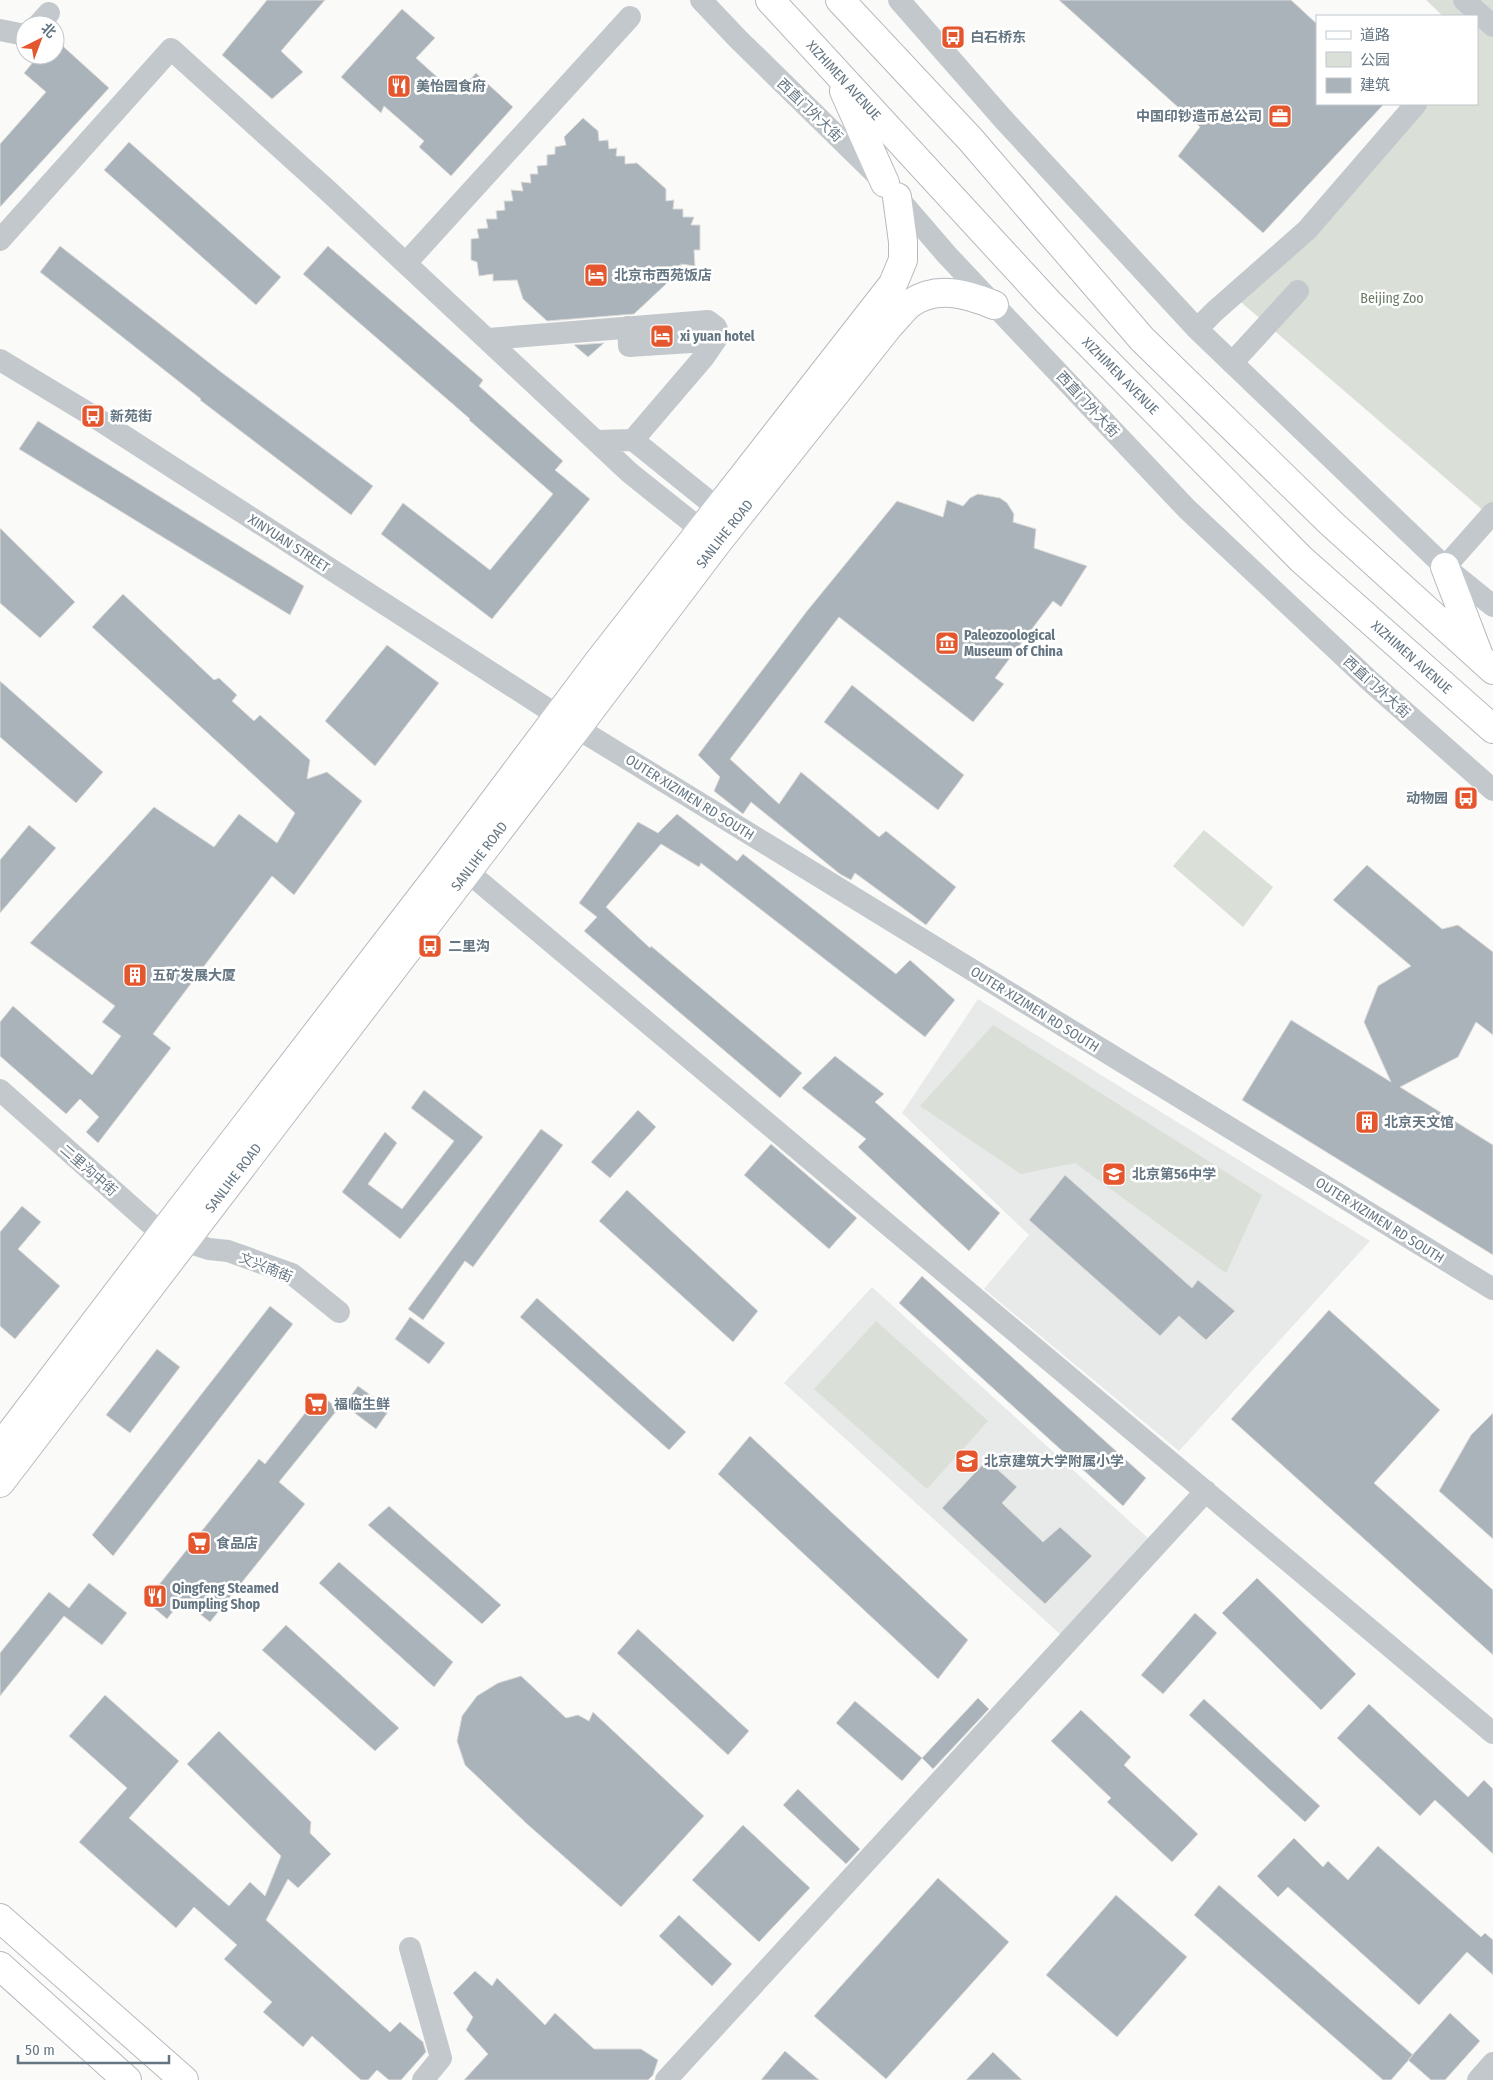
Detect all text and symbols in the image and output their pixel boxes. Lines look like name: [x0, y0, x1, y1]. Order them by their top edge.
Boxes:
north arrow: [15, 15, 65, 65]
legend: [1316, 15, 1478, 105]
text: 北: [37, 20, 59, 42]
bus stop icon: 白石桥东: [940, 24, 966, 50]
text: 道路: [1360, 26, 1390, 44]
place label: 白石桥东: [970, 29, 1026, 46]
street label: XIZHIMEN AVENUE: [803, 37, 884, 124]
text: 公园: [1360, 51, 1390, 69]
restaurant icon: 美怡园食府: [386, 73, 412, 99]
street label: 西直门外大街: [774, 75, 846, 146]
text: 建筑: [1360, 76, 1390, 94]
place label: 美怡园食府: [416, 78, 486, 95]
office icon: 中国印钞造币总公司: [1267, 103, 1293, 129]
place label: 中国印钞造币总公司: [1136, 108, 1262, 125]
hotel icon: 北京市西苑饭店: [583, 262, 609, 288]
place label: 北京市西苑饭店: [614, 267, 712, 284]
park label: Beijing Zoo: [1360, 290, 1424, 307]
hotel icon: xi yuan hotel: [649, 323, 675, 349]
place label: xi yuan hotel: [679, 328, 755, 345]
street label: XIZHIMEN AVENUE: [1078, 334, 1162, 419]
street label: 西直门外大街: [1053, 368, 1122, 441]
bus stop icon: 新苑街: [80, 403, 106, 429]
place label: 新苑街: [110, 408, 152, 425]
street label: SANLIHE ROAD: [693, 496, 757, 572]
street label: XINYUAN STREET: [245, 511, 333, 576]
street label: XIZHIMEN AVENUE: [1368, 617, 1455, 698]
place label: Paleozoological Museum of China: [964, 627, 1063, 660]
museum icon: Paleozoological Museum of China: [934, 630, 960, 656]
street label: 西直门外大街: [1340, 653, 1414, 722]
street label: OUTER XIZIMEN RD SOUTH: [622, 751, 757, 844]
bus stop icon: 动物园: [1453, 785, 1479, 811]
place label: 动物园: [1406, 790, 1448, 807]
street label: SANLIHE ROAD: [448, 818, 511, 894]
bus stop icon: 二里沟: [417, 933, 443, 959]
place label: 二里沟: [448, 938, 490, 955]
building icon: 五矿发展大厦: [122, 962, 148, 988]
street label: OUTER XIZIMEN RD SOUTH: [967, 963, 1102, 1056]
place label: 五矿发展大厦: [152, 967, 236, 984]
building icon: 北京天文馆: [1354, 1109, 1380, 1135]
place label: 北京天文馆: [1384, 1114, 1454, 1131]
street label: SANLIHE ROAD: [202, 1140, 265, 1216]
street label: 二里沟中街: [57, 1141, 121, 1200]
school or university icon: 北京第56中学: [1101, 1161, 1127, 1187]
place label: 北京第56中学: [1132, 1166, 1216, 1183]
street label: OUTER XIZIMEN RD SOUTH: [1312, 1174, 1447, 1267]
street label: 文兴南街: [237, 1249, 295, 1286]
supermarket icon: 福临生鲜: [303, 1391, 329, 1417]
place label: 福临生鲜: [334, 1396, 390, 1413]
school or university icon: 北京建筑大学附属小学: [954, 1448, 980, 1474]
place label: 北京建筑大学附属小学: [984, 1453, 1124, 1470]
supermarket icon: 食品店: [186, 1530, 212, 1556]
place label: 食品店: [216, 1535, 258, 1552]
place label: Qingfeng Steamed Dumpling Shop: [172, 1580, 279, 1613]
restaurant icon: Qingfeng Steamed Dumpling Shop: [142, 1583, 168, 1609]
scale bar: [18, 2032, 169, 2064]
text: 50 m: [25, 2041, 55, 2059]

